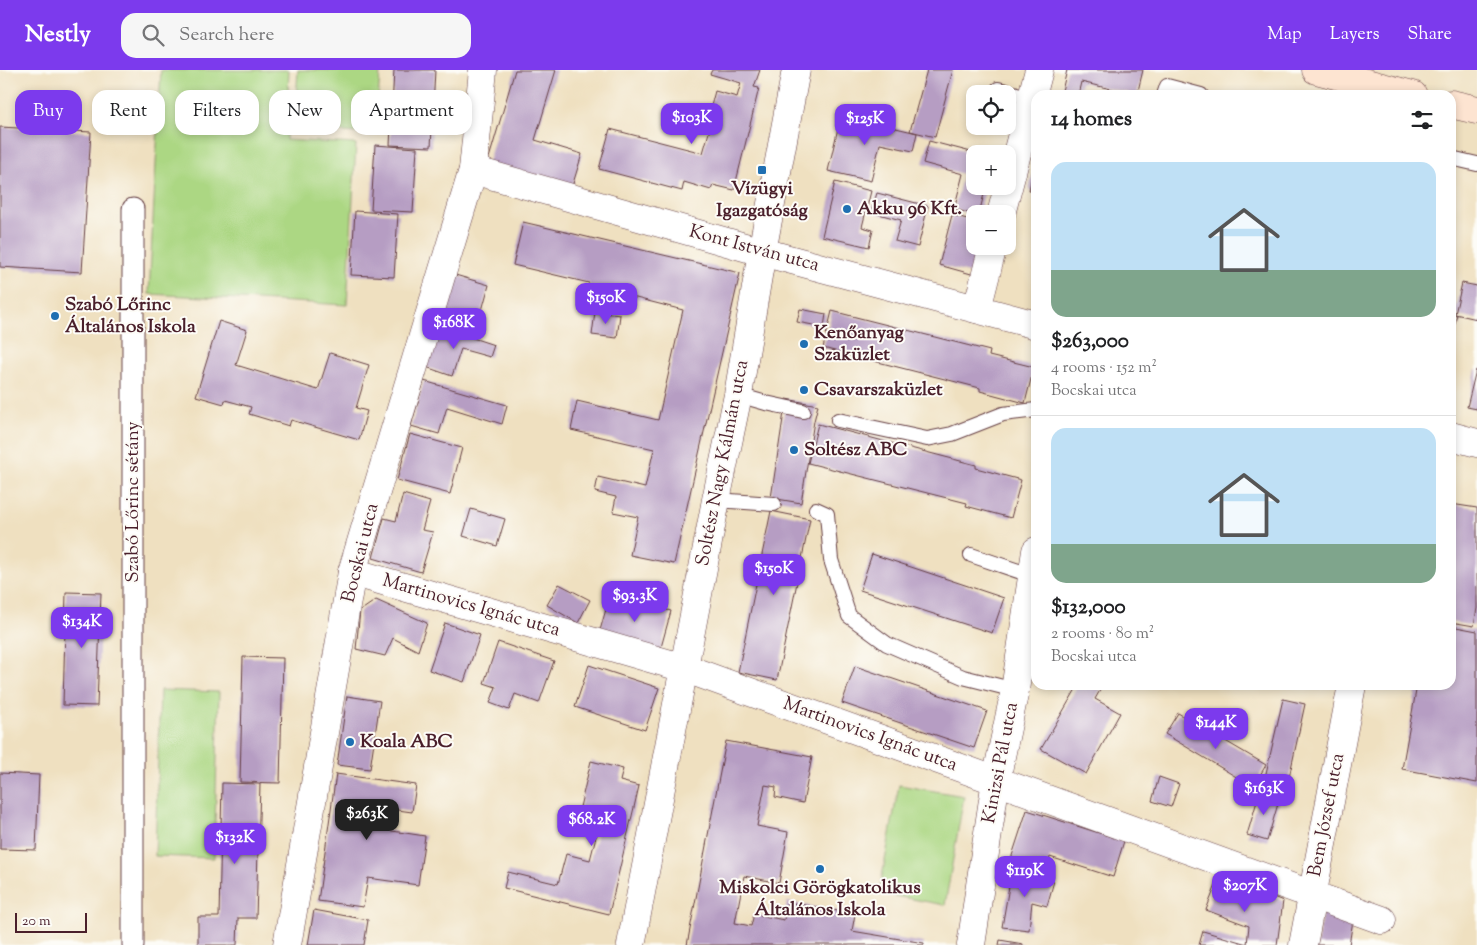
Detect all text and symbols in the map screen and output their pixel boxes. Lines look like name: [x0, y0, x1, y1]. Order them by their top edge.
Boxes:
search box: [121, 13, 471, 58]
text: Nestly: [25, 18, 91, 52]
icon: search: [139, 21, 167, 49]
text: Search here: [179, 22, 274, 49]
text: Map: [1267, 22, 1302, 48]
text: Layers: [1330, 22, 1380, 48]
text: Share: [1408, 22, 1452, 48]
map controls: [966, 85, 1016, 255]
button: locate: [966, 85, 1016, 135]
chip: Buy: [15, 90, 82, 135]
chip: Rent: [92, 90, 165, 135]
chip: Filters: [175, 90, 259, 135]
chip: New: [269, 90, 341, 135]
chip: Apartment: [351, 90, 472, 135]
pin: $103K: [657, 102, 727, 145]
pin: $125K: [830, 104, 900, 146]
text: 14 homes: [1051, 105, 1132, 135]
icon: filters: [1408, 106, 1436, 134]
text: $103K: [672, 107, 712, 130]
text: $125K: [846, 108, 884, 131]
button: +: [966, 145, 1016, 195]
marker: Vízügyi Igazgatóság: [756, 164, 768, 176]
place label: Vízügyi Igazgatóság: [716, 176, 808, 225]
icon: home: [1199, 195, 1289, 285]
place label: Akku 96 Kft.: [857, 196, 962, 223]
marker: Akku 96 Kft.: [841, 203, 853, 215]
button: −: [966, 205, 1016, 255]
street label: Kont István utca: [686, 219, 822, 279]
pin: $150K: [571, 282, 641, 325]
text: $150K: [586, 287, 626, 310]
place label: Szabó Lőrinc Általános Iskola: [65, 292, 196, 341]
pin: $168K: [419, 308, 489, 350]
marker: Szabó Lőrinc Általános Iskola: [49, 310, 61, 322]
text: $168K: [433, 312, 475, 335]
place label: Kenőanyag Szaküzlet: [814, 320, 905, 369]
text: $263,000: [1051, 327, 1129, 357]
marker: Kenőanyag Szaküzlet: [798, 338, 810, 350]
street label: Soltész Nagy Kálmán utca: [690, 357, 756, 568]
text: 4 rooms · 152 m²: [1051, 357, 1157, 380]
place label: Csavarszaküzlet: [814, 377, 943, 404]
text: Bocskai utca: [1051, 380, 1137, 403]
marker: Csavarszaküzlet: [798, 384, 810, 396]
street label: Szabó Lőrinc sétány: [120, 421, 147, 583]
place label: Soltész ABC: [804, 437, 908, 464]
marker: Soltész ABC: [788, 444, 800, 456]
icon: home: [1199, 460, 1289, 550]
street label: Bocskai utca: [336, 500, 386, 606]
pin: $150K: [739, 554, 809, 596]
text: $150K: [754, 558, 794, 581]
street label: Martinovics Ignác utca: [379, 568, 563, 644]
pin: $93.3K: [594, 580, 676, 623]
text: $93.3K: [613, 585, 657, 608]
text: $132,000: [1051, 593, 1126, 623]
pin: $134K: [47, 606, 117, 649]
text: $134K: [62, 611, 102, 634]
text: 2 rooms · 80 m²: [1051, 623, 1154, 646]
text: Bocskai utca: [1051, 646, 1137, 669]
street label: Martinovics Ignác utca: [779, 691, 961, 779]
street label: Kinizsi Pál utca: [976, 700, 1026, 826]
pin: $144K: [1181, 708, 1251, 750]
text: $144K: [1195, 712, 1237, 735]
place label: Koala ABC: [360, 729, 453, 756]
marker: Koala ABC: [344, 736, 356, 748]
street label: Bem József utca: [1302, 751, 1352, 879]
pin: $163K: [1229, 774, 1299, 816]
text: $163K: [1244, 778, 1284, 801]
pin: $263K: [332, 798, 402, 841]
text: $263K: [346, 803, 388, 826]
pin: $68.2K: [551, 804, 633, 847]
text: $68.2K: [568, 809, 616, 832]
pin: $132K: [200, 822, 270, 865]
text: $132K: [215, 827, 255, 850]
pin: $119K: [990, 856, 1060, 898]
text: $119K: [1006, 860, 1044, 883]
marker: Miskolci Görögkatolikus Általános Iskola: [814, 863, 826, 875]
pin: $207K: [1210, 870, 1280, 913]
place label: Miskolci Görögkatolikus Általános Iskola: [719, 875, 921, 924]
text: $207K: [1223, 875, 1267, 898]
scale bar: [15, 910, 88, 933]
text: 20 m: [22, 912, 51, 932]

